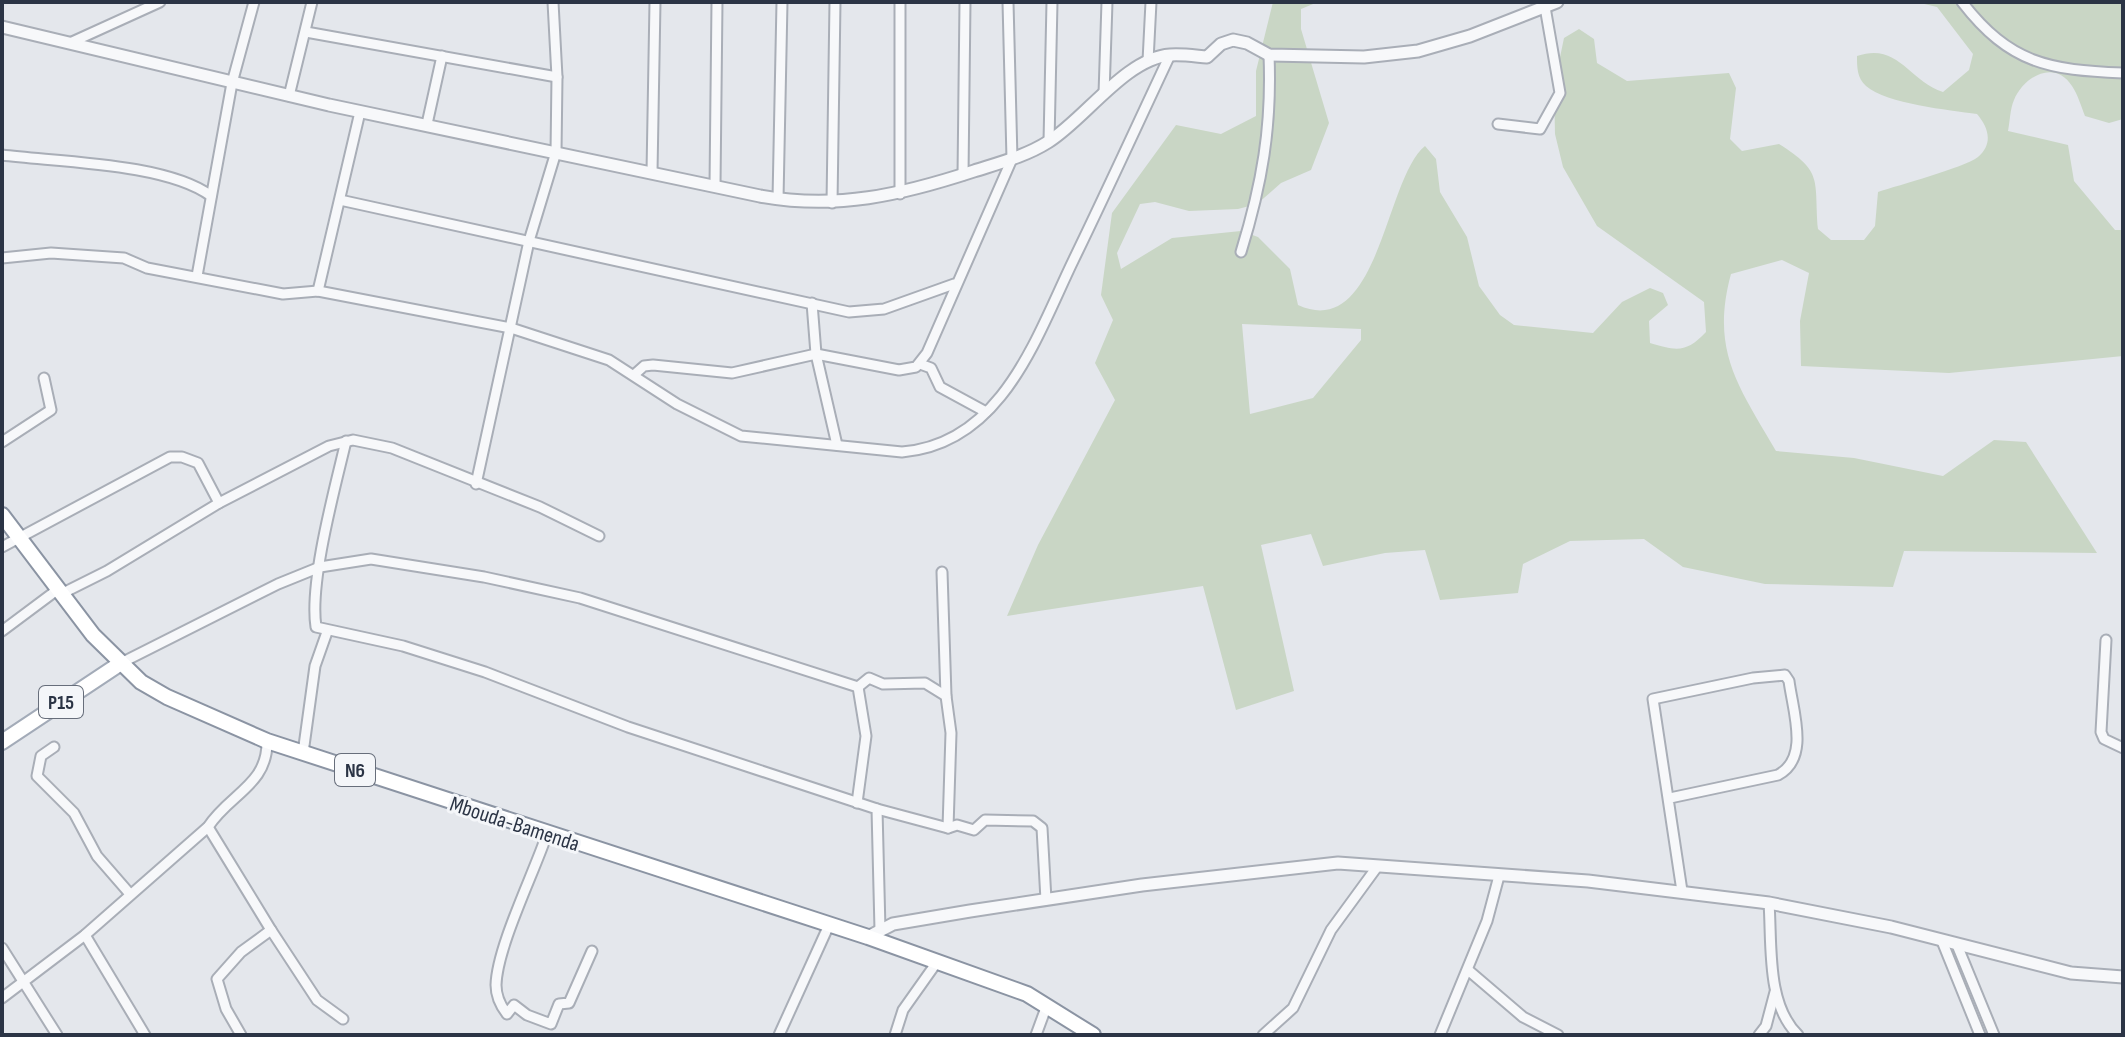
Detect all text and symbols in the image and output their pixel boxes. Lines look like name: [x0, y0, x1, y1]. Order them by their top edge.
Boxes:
road number: P15: [39, 686, 83, 718]
road number: N6: [335, 754, 375, 786]
street label: Mbouda-Bamenda: [446, 791, 583, 858]

